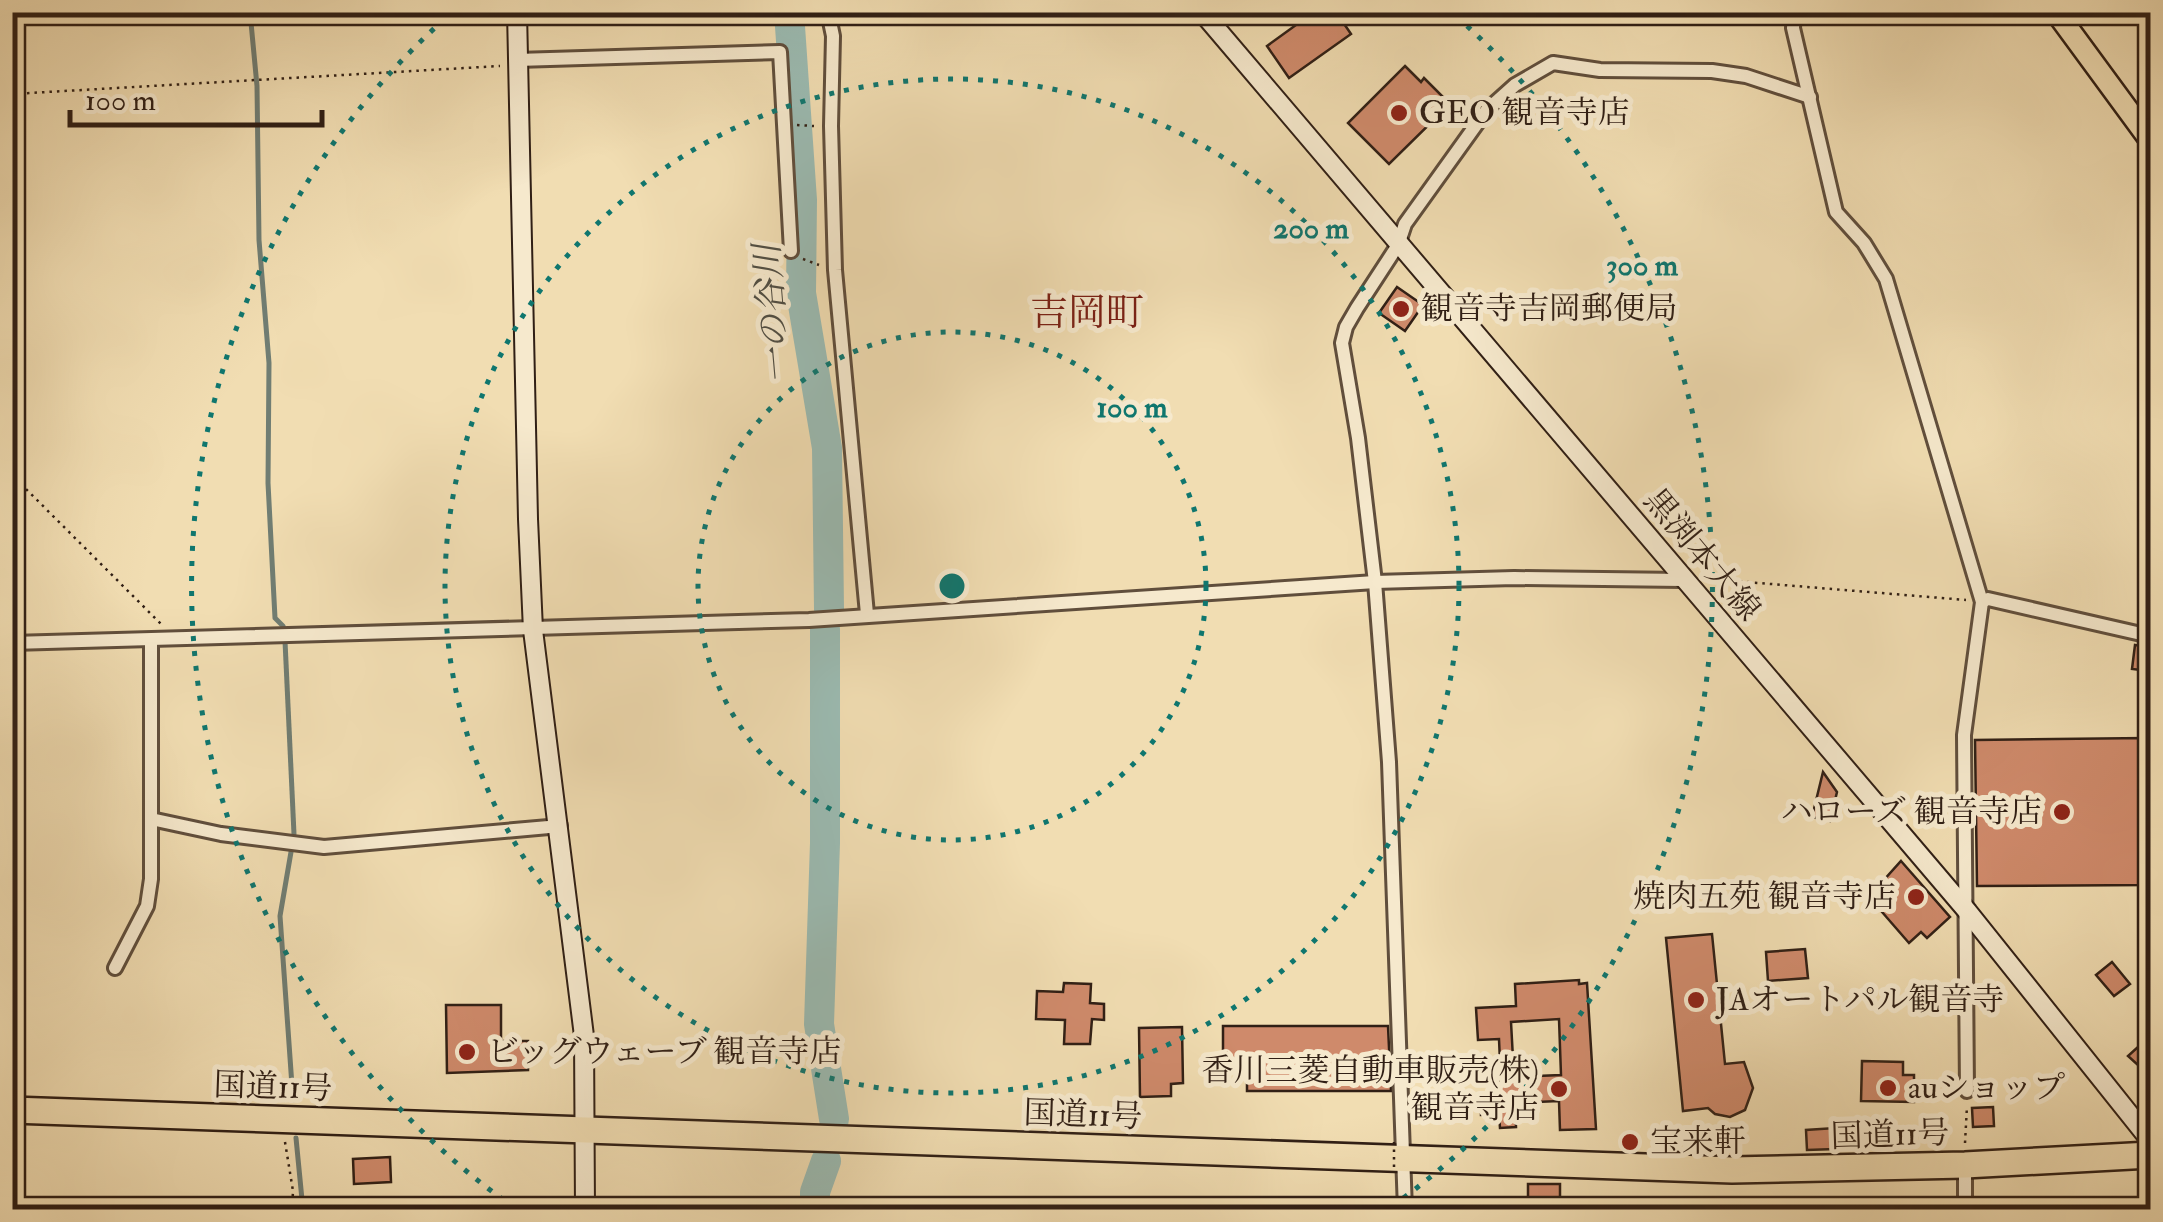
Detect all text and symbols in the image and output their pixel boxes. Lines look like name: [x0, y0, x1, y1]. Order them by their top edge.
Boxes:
scale bar: [70, 65, 322, 127]
text: 100 m: [85, 82, 156, 119]
place label: GEO 観音寺店: [1419, 93, 1630, 133]
marker: GEO 観音寺店: [1388, 102, 1410, 124]
text: 200 m: [1273, 210, 1349, 247]
water label: 一の谷川: [745, 238, 801, 386]
text: 300 m: [1606, 247, 1679, 284]
district label: 吉岡町: [1030, 289, 1144, 337]
place label: 観音寺吉岡郵便局: [1421, 289, 1677, 329]
marker: 観音寺吉岡郵便局: [1390, 298, 1412, 320]
text: 100 m: [1097, 389, 1168, 426]
street label: 黒渕本大線: [1635, 481, 1769, 629]
centre of rings: [934, 568, 970, 604]
place label: ハローズ 観音寺店: [1781, 792, 2042, 832]
marker: ハローズ 観音寺店: [2051, 801, 2073, 823]
place label: 焼肉五苑 観音寺店: [1633, 877, 1896, 917]
marker: 焼肉五苑 観音寺店: [1905, 886, 1927, 908]
place label: JAオートパル観音寺: [1715, 980, 2005, 1020]
marker: JAオートパル観音寺: [1685, 989, 1707, 1011]
place label: ビッグウェーブ 観音寺店: [487, 1032, 842, 1072]
marker: ビッグウェーブ 観音寺店: [456, 1041, 478, 1063]
place label: 香川三菱自動車販売(株) 観音寺店: [1202, 1051, 1539, 1128]
street label: 国道11号: [213, 1065, 333, 1109]
place label: auショップ: [1908, 1068, 2065, 1108]
marker: auショップ: [1877, 1077, 1899, 1099]
marker: 香川三菱自動車販売(株) 観音寺店: [1548, 1078, 1570, 1100]
street label: 国道11号: [1023, 1093, 1143, 1137]
street label: 国道11号: [1830, 1113, 1950, 1157]
place label: 宝来軒: [1650, 1122, 1746, 1162]
marker: 宝来軒: [1619, 1131, 1641, 1153]

